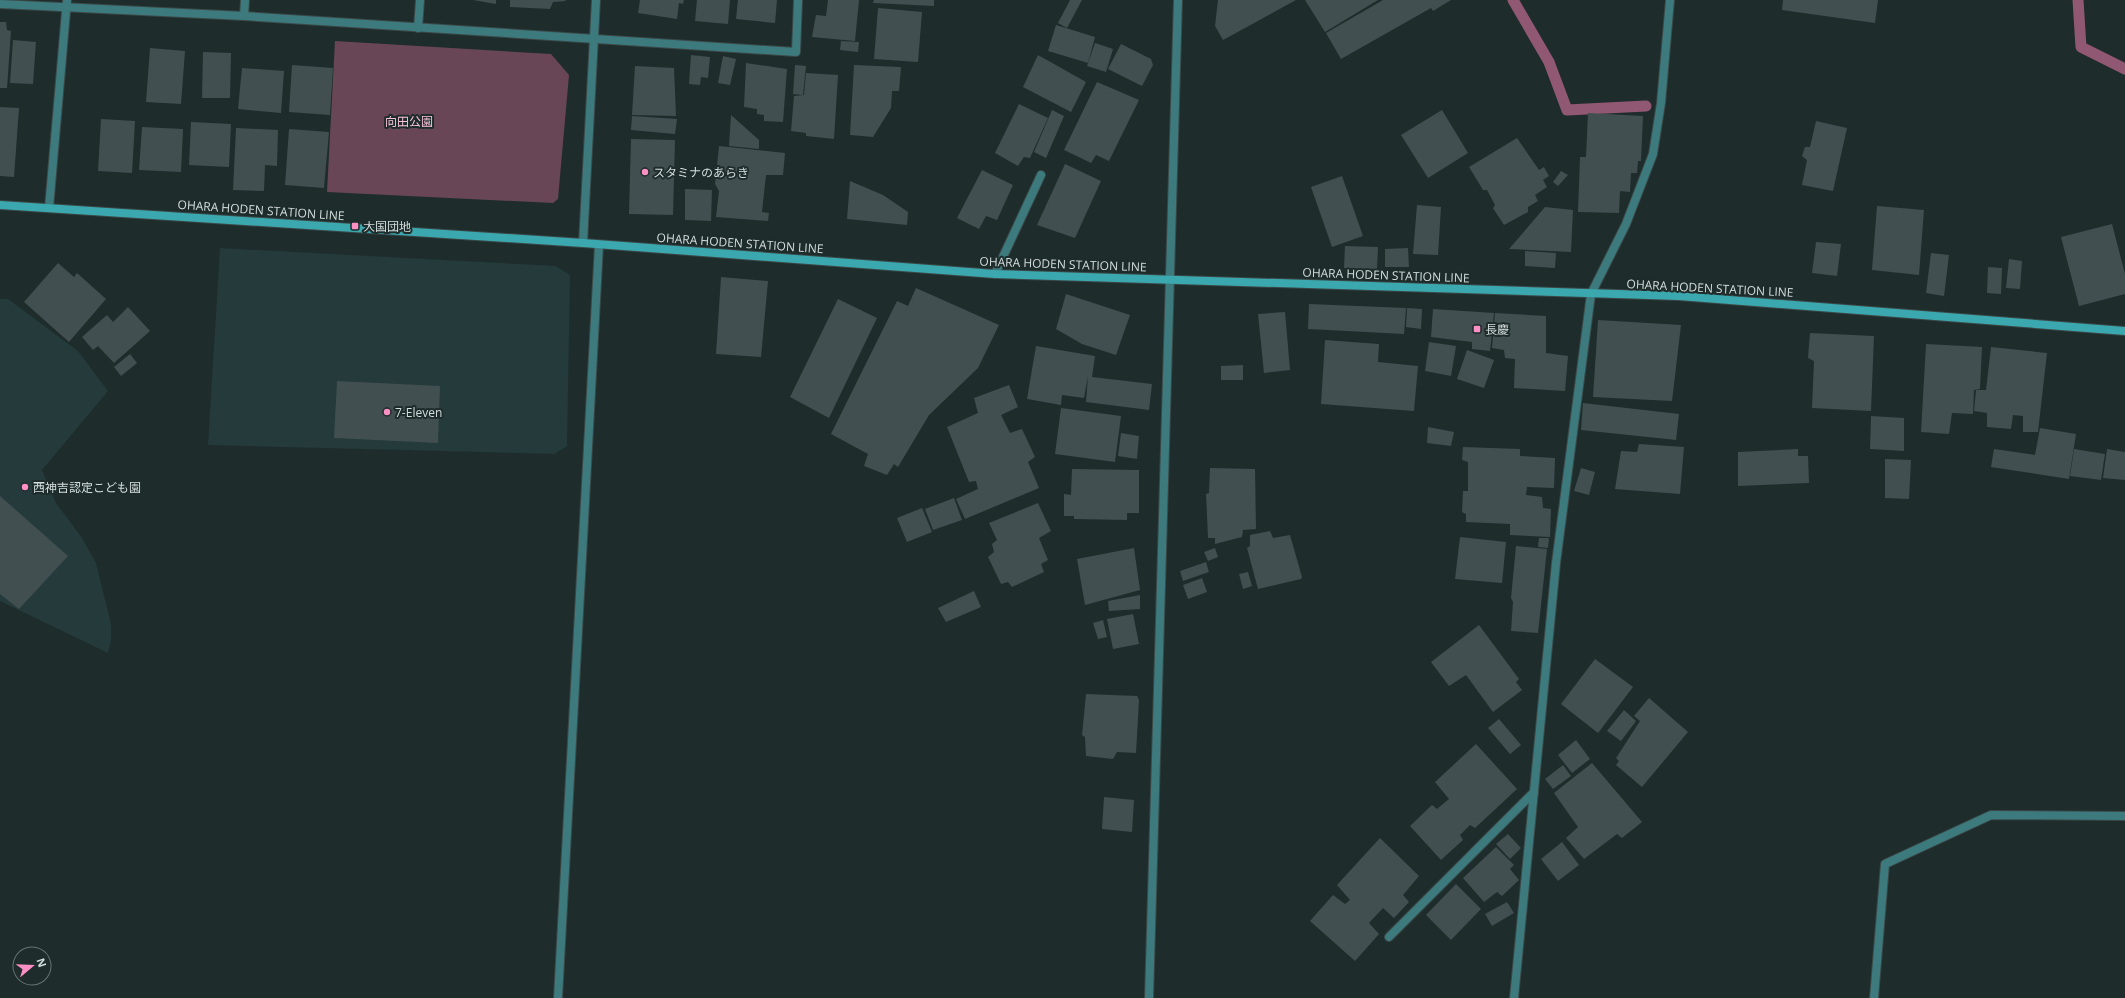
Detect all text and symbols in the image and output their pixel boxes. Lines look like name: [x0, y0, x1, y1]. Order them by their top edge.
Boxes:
park label: 向田公園: [385, 113, 433, 130]
place label: スタミナのあらき: [653, 164, 749, 181]
marker: スタミナのあらき: [640, 167, 650, 177]
street label: OHARA HODEN STATION LINE: [177, 196, 345, 224]
place label: 大国団地: [363, 218, 411, 235]
marker: 大国団地: [350, 221, 360, 231]
street label: OHARA HODEN STATION LINE: [656, 229, 824, 257]
street label: OHARA HODEN STATION LINE: [979, 253, 1147, 275]
street label: OHARA HODEN STATION LINE: [1302, 264, 1470, 286]
street label: OHARA HODEN STATION LINE: [1626, 275, 1794, 301]
place label: 長慶: [1485, 321, 1509, 338]
marker: 長慶: [1472, 324, 1482, 334]
place label: 7-Eleven: [395, 404, 442, 421]
marker: 7-Eleven: [382, 407, 392, 417]
place label: 西神吉認定こども園: [33, 479, 141, 496]
marker: 西神吉認定こども園: [20, 482, 30, 492]
north arrow: [12, 946, 52, 986]
text: N: [33, 956, 50, 969]

